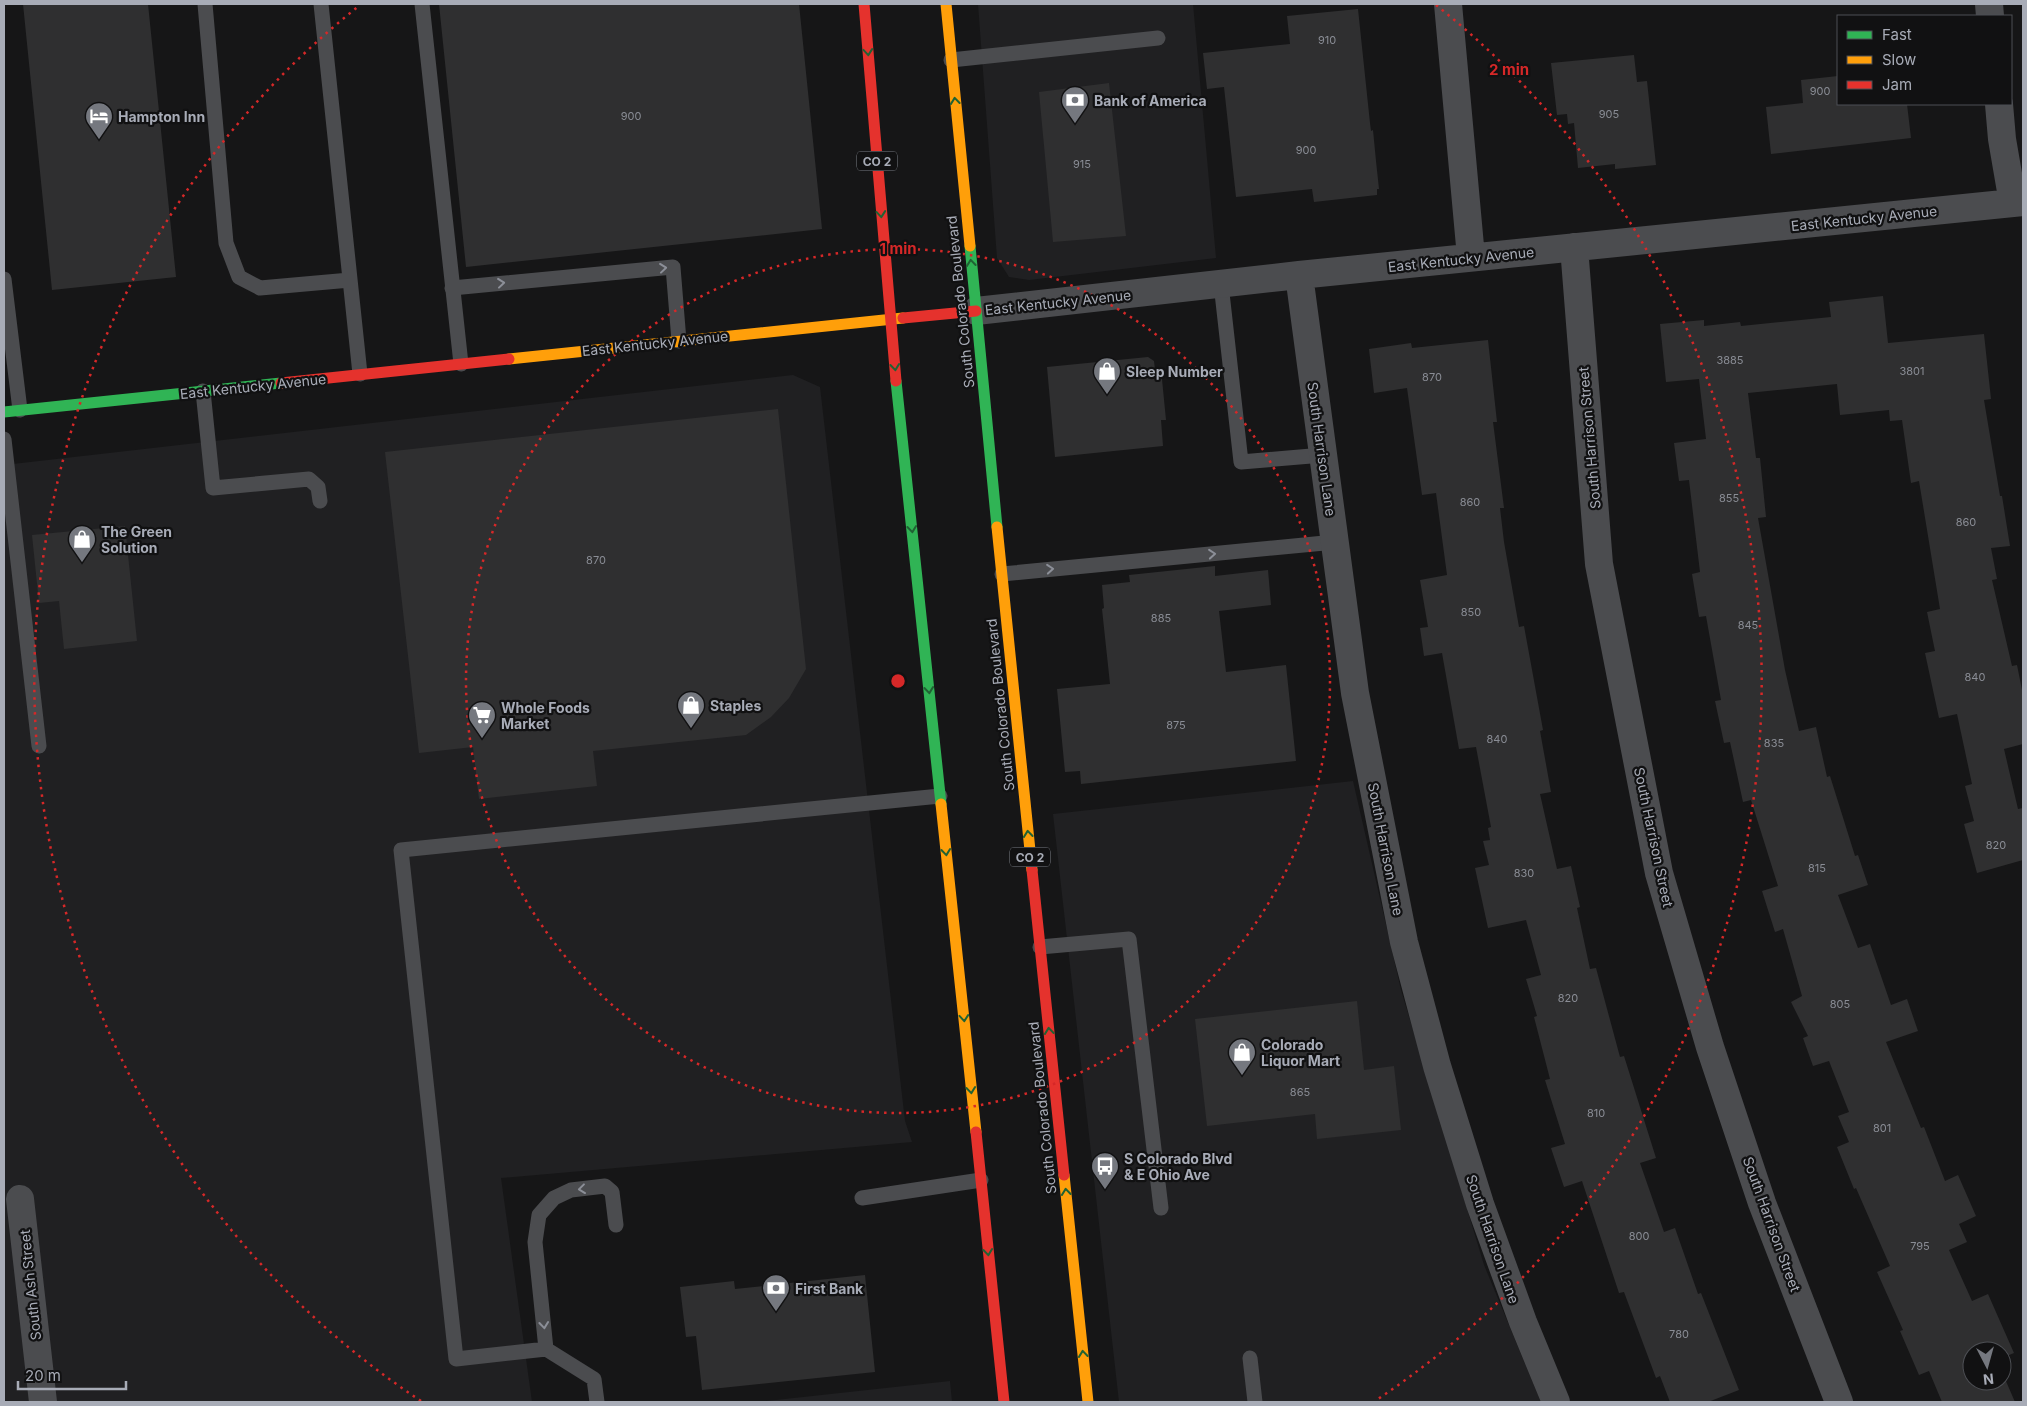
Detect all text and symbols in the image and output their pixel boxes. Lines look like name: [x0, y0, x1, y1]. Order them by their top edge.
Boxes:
legend: [1837, 15, 2012, 105]
text: Fast: [1882, 25, 1912, 44]
house number: 910: [1318, 33, 1336, 47]
one-way arrow: [862, 49, 873, 57]
text: Slow: [1882, 50, 1916, 69]
text: 2 min: [1489, 60, 1529, 79]
text: Jam: [1882, 75, 1912, 94]
house number: 900: [1810, 84, 1830, 98]
bank icon: Bank of America: [1060, 85, 1090, 124]
place label: Bank of America: [1094, 92, 1207, 109]
one-way arrow: [950, 97, 961, 105]
hotel icon: Hampton Inn: [84, 101, 114, 140]
house number: 905: [1599, 107, 1620, 121]
place label: Hampton Inn: [118, 108, 205, 125]
house number: 900: [621, 109, 641, 123]
house number: 900: [1296, 143, 1316, 157]
road number: CO 2: [857, 152, 897, 170]
house number: 915: [1073, 157, 1091, 171]
street label: East Kentucky Avenue: [1790, 202, 1938, 234]
one-way arrow: [876, 211, 887, 219]
street label: South Colorado Boulevard: [942, 215, 978, 389]
text: 1 min: [879, 239, 917, 258]
street label: East Kentucky Avenue: [1387, 243, 1535, 275]
one-way arrow: [966, 259, 977, 267]
one-way arrow: [659, 262, 667, 273]
one-way arrow: [497, 278, 505, 289]
street label: East Kentucky Avenue: [984, 286, 1132, 318]
street label: East Kentucky Avenue: [581, 327, 729, 359]
house number: 3885: [1716, 353, 1744, 367]
shop icon: Sleep Number: [1092, 356, 1122, 395]
one-way arrow: [889, 363, 900, 371]
place label: Sleep Number: [1126, 363, 1223, 380]
house number: 3801: [1899, 364, 1925, 378]
street label: South Harrison Street: [1574, 366, 1604, 510]
street label: East Kentucky Avenue: [179, 370, 327, 402]
house number: 870: [1422, 370, 1442, 384]
street label: South Harrison Lane: [1304, 381, 1340, 517]
house number: 855: [1719, 491, 1739, 505]
house number: 860: [1460, 495, 1480, 509]
house number: 860: [1956, 515, 1976, 529]
place label: The Green Solution: [101, 523, 172, 556]
shop icon: The Green Solution: [67, 524, 97, 563]
one-way arrow: [906, 525, 917, 533]
one-way arrow: [1208, 548, 1216, 559]
house number: 870: [586, 553, 606, 567]
one-way arrow: [1046, 564, 1054, 575]
house number: 850: [1461, 605, 1481, 619]
house number: 885: [1151, 611, 1171, 625]
street label: South Colorado Boulevard: [982, 618, 1018, 792]
house number: 845: [1738, 618, 1759, 632]
house number: 840: [1965, 670, 1985, 684]
centre of rings: [889, 672, 907, 690]
one-way arrow: [923, 687, 934, 695]
shop icon: Staples: [676, 690, 706, 729]
place label: Staples: [710, 697, 761, 714]
place label: Whole Foods Market: [501, 699, 590, 732]
supermarket icon: Whole Foods Market: [467, 700, 497, 739]
house number: 875: [1166, 718, 1186, 732]
house number: 840: [1487, 732, 1507, 746]
house number: 835: [1764, 736, 1784, 750]
street label: South Harrison Street: [1631, 765, 1677, 909]
street label: South Harrison Lane: [1365, 781, 1407, 917]
one-way arrow: [1023, 830, 1034, 838]
house number: 820: [1986, 838, 2006, 852]
one-way arrow: [940, 848, 951, 856]
road number: CO 2: [1010, 848, 1050, 866]
house number: 815: [1808, 861, 1826, 875]
house number: 830: [1514, 866, 1534, 880]
house number: 820: [1558, 991, 1578, 1005]
house number: 805: [1830, 997, 1851, 1011]
one-way arrow: [958, 1014, 969, 1022]
street label: South Colorado Boulevard: [1024, 1021, 1060, 1195]
one-way arrow: [1044, 1026, 1055, 1034]
place label: Colorado Liquor Mart: [1261, 1036, 1340, 1069]
shop icon: Colorado Liquor Mart: [1227, 1037, 1257, 1076]
house number: 865: [1290, 1085, 1310, 1099]
one-way arrow: [965, 1087, 976, 1095]
house number: 810: [1587, 1106, 1605, 1120]
house number: 801: [1873, 1121, 1891, 1135]
place label: S Colorado Blvd & E Ohio Ave: [1124, 1150, 1232, 1183]
bus stop icon: S Colorado Blvd & E Ohio Ave: [1090, 1151, 1120, 1190]
street label: South Harrison Street: [1740, 1154, 1805, 1294]
street label: South Harrison Lane: [1463, 1172, 1523, 1306]
one-way arrow: [577, 1183, 585, 1194]
one-way arrow: [1061, 1188, 1072, 1196]
street label: South Ash Street: [16, 1228, 44, 1341]
house number: 800: [1629, 1229, 1649, 1243]
house number: 795: [1910, 1239, 1930, 1253]
one-way arrow: [982, 1248, 993, 1256]
bank icon: First Bank: [761, 1273, 791, 1312]
place label: First Bank: [795, 1280, 864, 1297]
one-way arrow: [538, 1321, 549, 1329]
house number: 780: [1669, 1327, 1689, 1341]
north arrow: [1962, 1341, 2012, 1391]
one-way arrow: [1078, 1349, 1089, 1357]
scale bar: [18, 1358, 125, 1390]
text: 20 m: [25, 1366, 61, 1385]
text: N: [1982, 1370, 1995, 1388]

